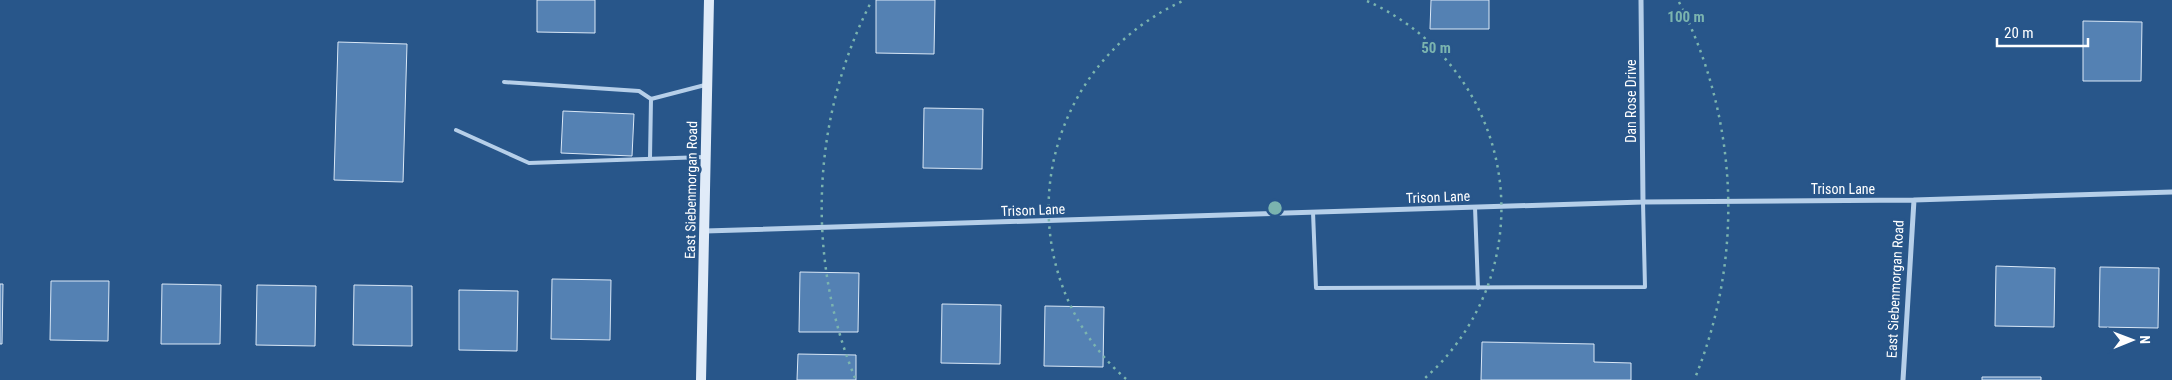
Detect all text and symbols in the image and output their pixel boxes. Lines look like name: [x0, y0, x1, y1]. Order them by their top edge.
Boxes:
text: 100 m: [1667, 8, 1705, 26]
scale bar: [1997, 15, 2088, 47]
text: 20 m: [2004, 24, 2034, 42]
text: 50 m: [1421, 39, 1451, 57]
street label: Dan Rose Drive: [1623, 59, 1639, 143]
street label: East Siebenmorgan Road: [682, 121, 700, 259]
street label: Trison Lane: [1811, 181, 1876, 197]
street label: Trison Lane: [1406, 188, 1471, 206]
centre of rings: [1266, 199, 1284, 217]
street label: Trison Lane: [1001, 201, 1066, 219]
street label: East Siebenmorgan Road: [1883, 220, 1907, 358]
north arrow: [2107, 315, 2157, 365]
text: N: [2137, 335, 2153, 344]

